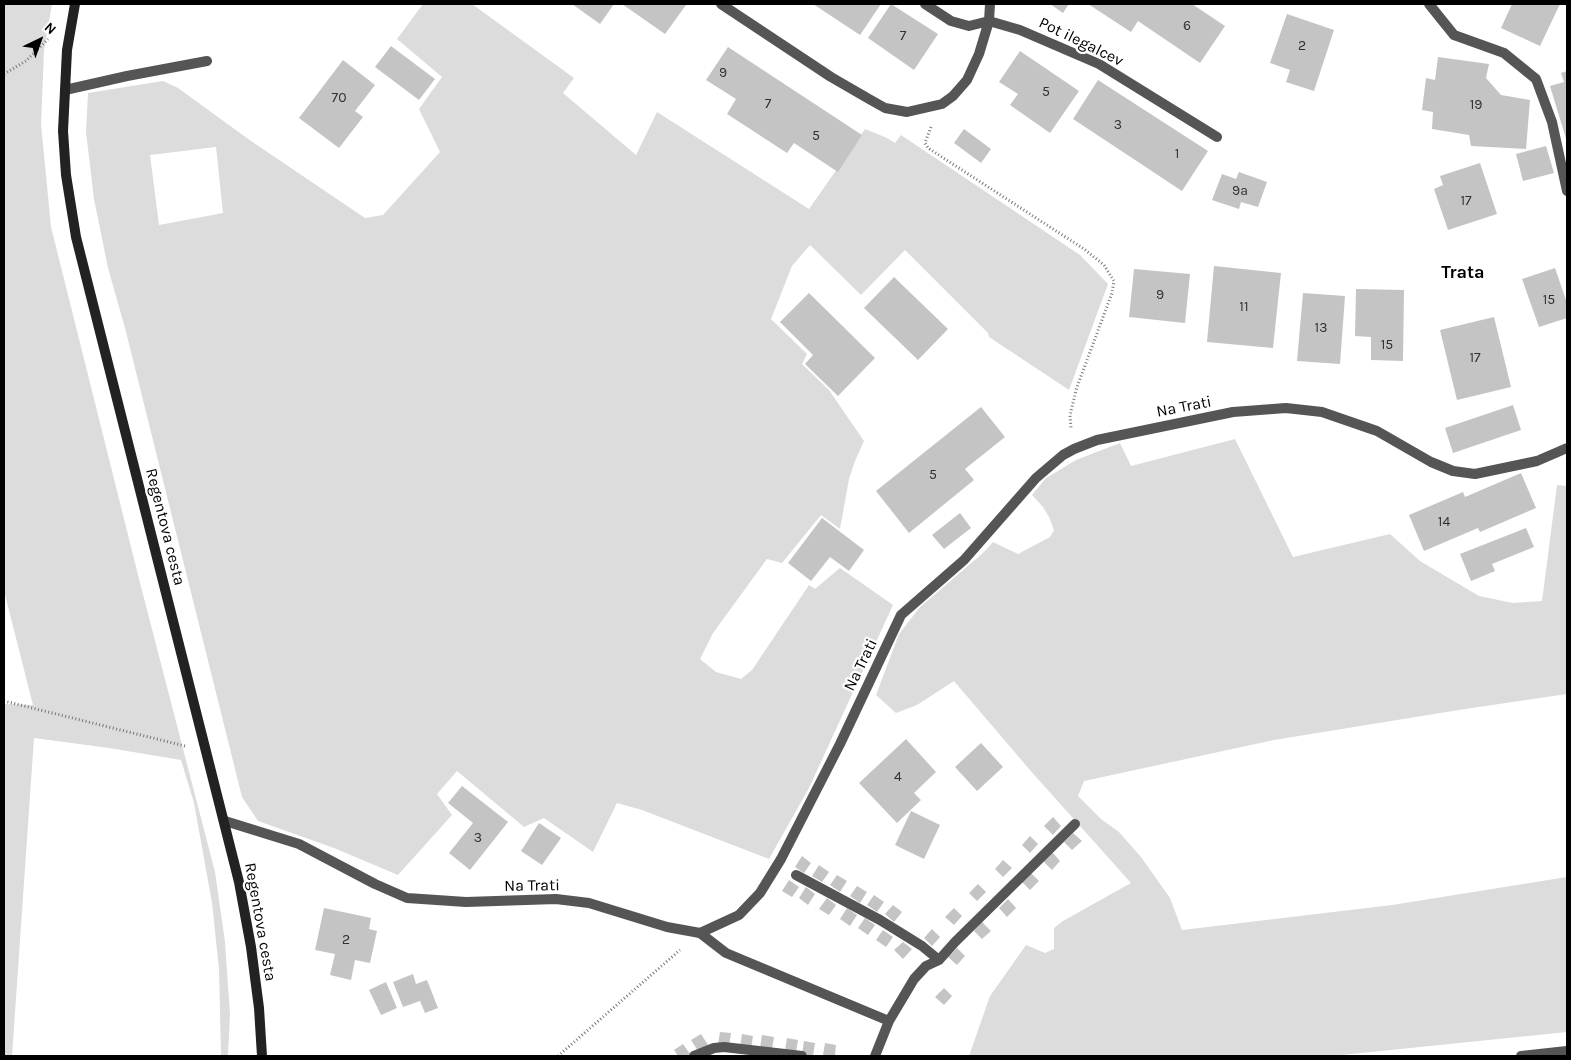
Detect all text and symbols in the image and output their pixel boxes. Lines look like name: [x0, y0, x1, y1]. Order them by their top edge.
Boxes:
street label: Pot ilegalcev: [1036, 13, 1126, 71]
north arrow: [15, 15, 65, 65]
house number: 6: [1183, 18, 1191, 34]
text: N: [41, 19, 60, 38]
house number: 7: [900, 28, 906, 44]
house number: 2: [1298, 38, 1306, 54]
house number: 9: [719, 65, 727, 81]
house number: 5: [1042, 84, 1050, 100]
house number: 70: [332, 90, 346, 106]
house number: 7: [765, 96, 771, 112]
house number: 19: [1470, 97, 1482, 113]
house number: 3: [1114, 117, 1122, 133]
house number: 5: [812, 128, 820, 144]
house number: 1: [1175, 146, 1179, 162]
house number: 9a: [1232, 183, 1248, 199]
house number: 17: [1460, 193, 1472, 209]
district label: Trata: [1441, 262, 1485, 284]
house number: 9: [1156, 287, 1164, 303]
house number: 15: [1543, 292, 1555, 308]
house number: 11: [1239, 299, 1249, 315]
house number: 13: [1315, 320, 1327, 336]
house number: 15: [1381, 337, 1393, 353]
house number: 17: [1469, 350, 1481, 366]
street label: Na Trati: [1155, 392, 1213, 422]
street label: Regentova cesta: [141, 466, 189, 588]
house number: 5: [929, 467, 937, 483]
house number: 14: [1438, 514, 1450, 530]
street label: Na Trati: [840, 636, 882, 694]
house number: 4: [894, 769, 902, 785]
house number: 3: [474, 830, 482, 846]
street label: Regentova cesta: [240, 861, 280, 983]
street label: Na Trati: [504, 876, 560, 896]
house number: 2: [342, 932, 350, 948]

